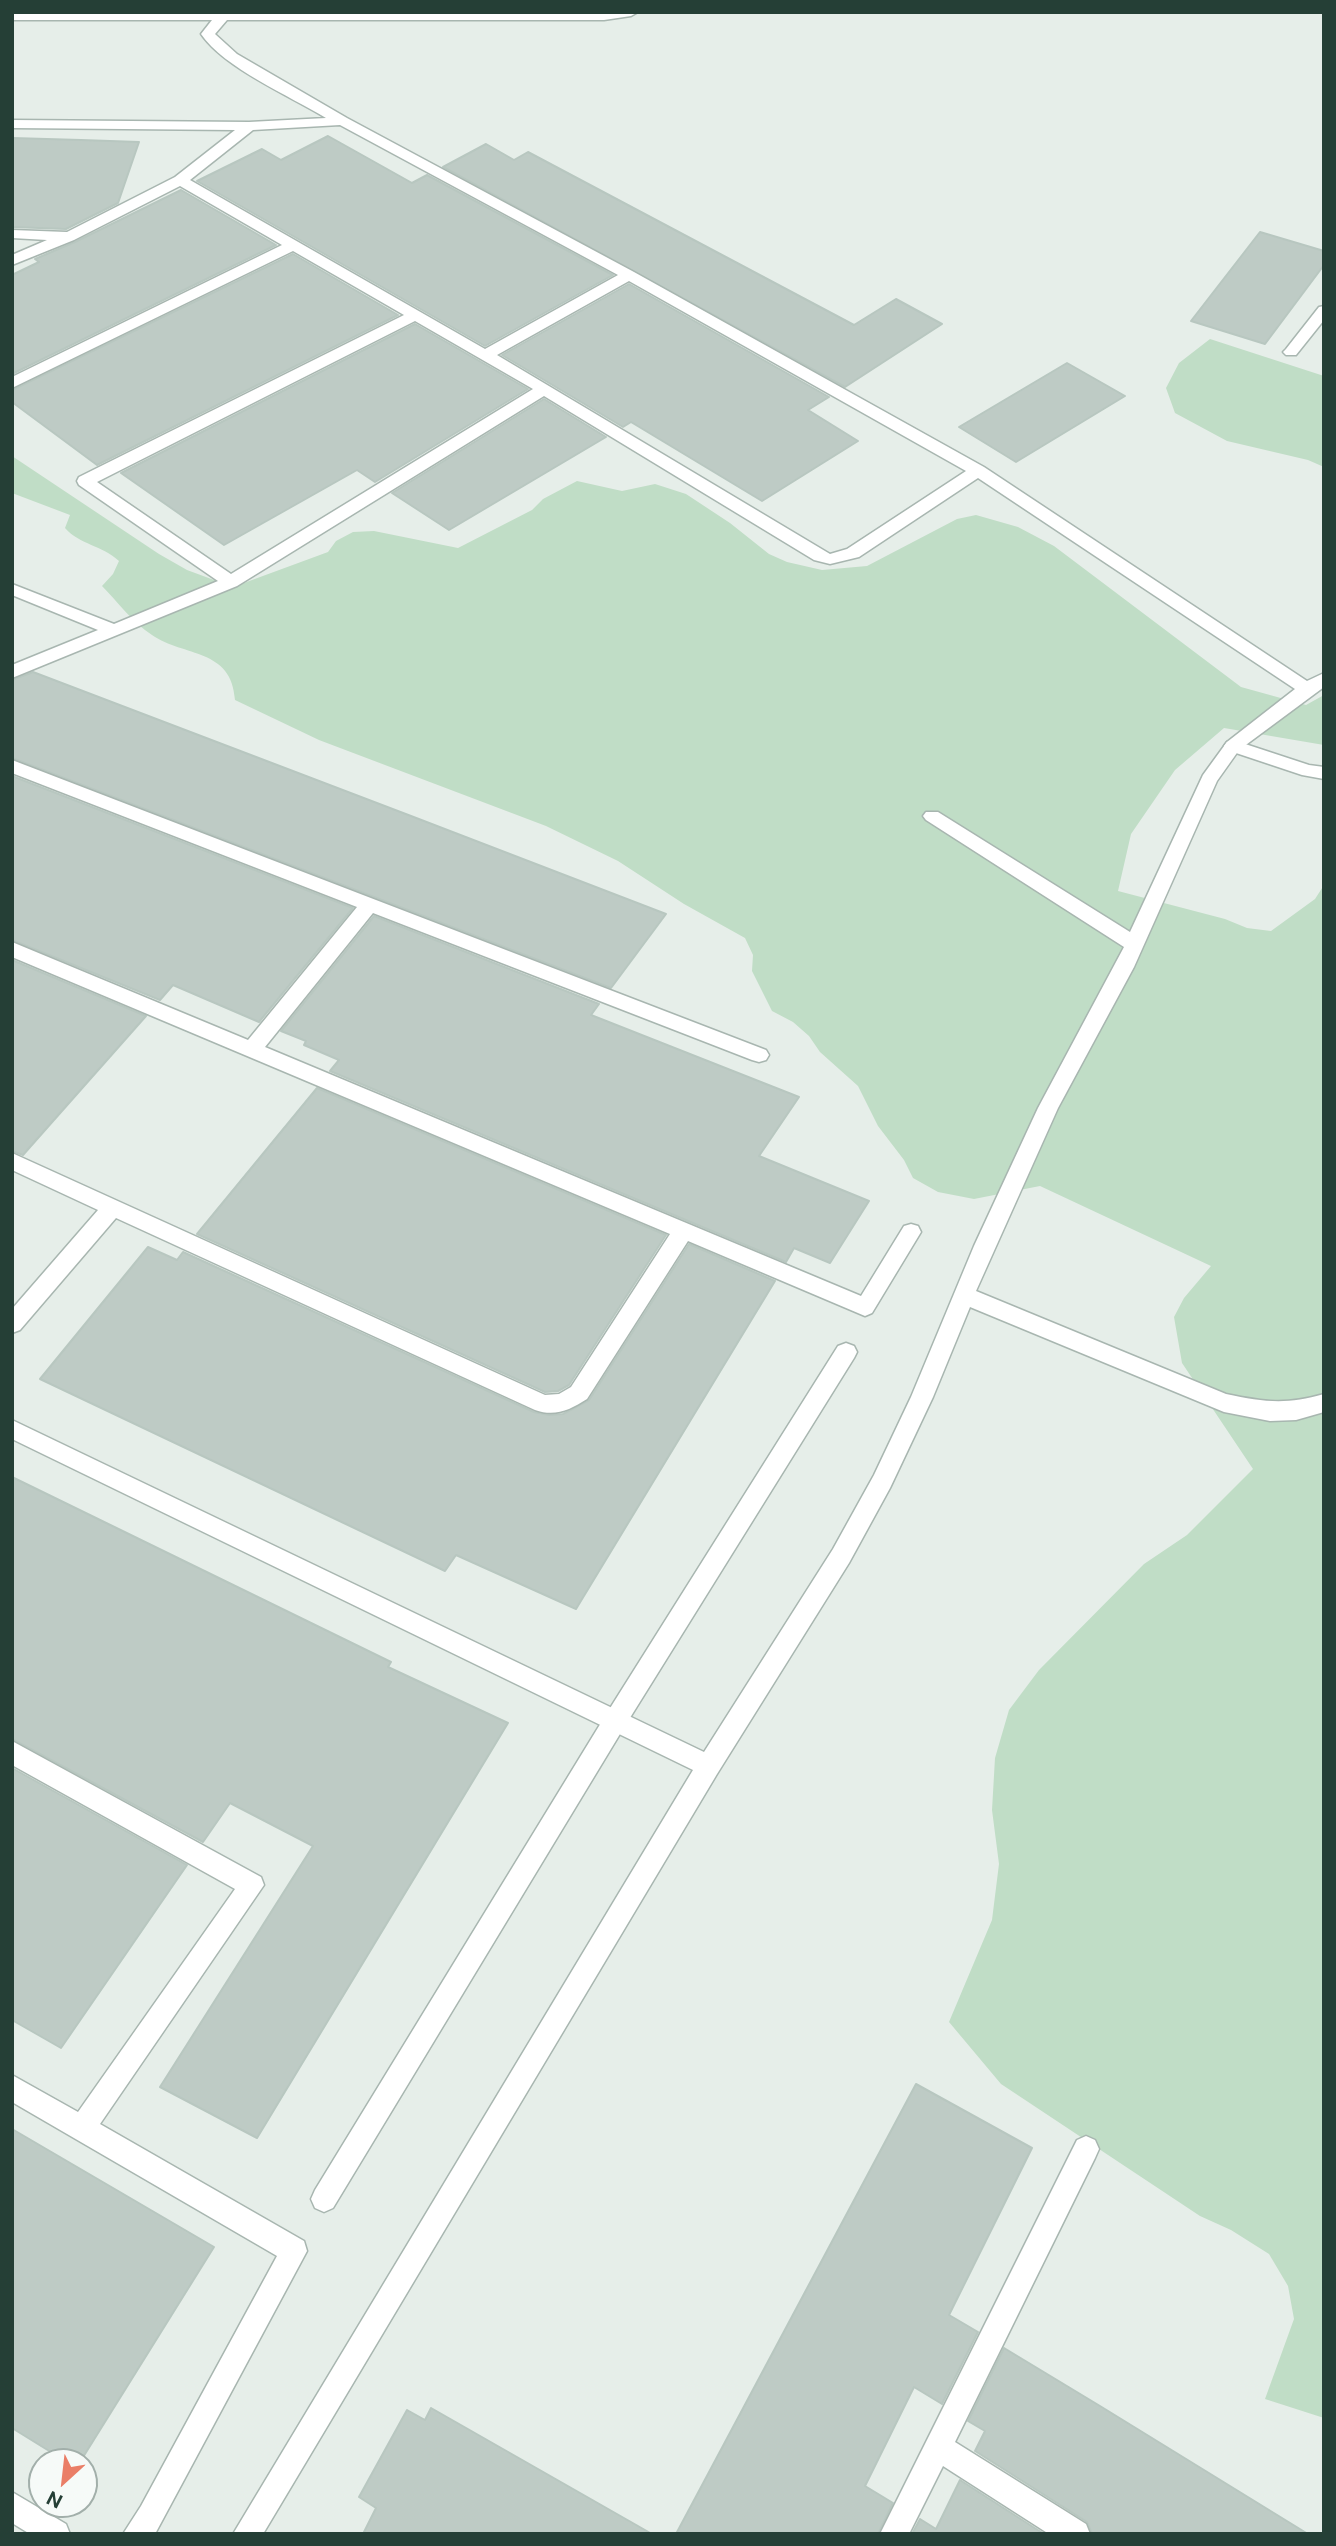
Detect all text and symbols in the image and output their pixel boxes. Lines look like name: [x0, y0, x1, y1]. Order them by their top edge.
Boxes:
north arrow: [28, 2448, 98, 2518]
text: N: [43, 2487, 66, 2513]

